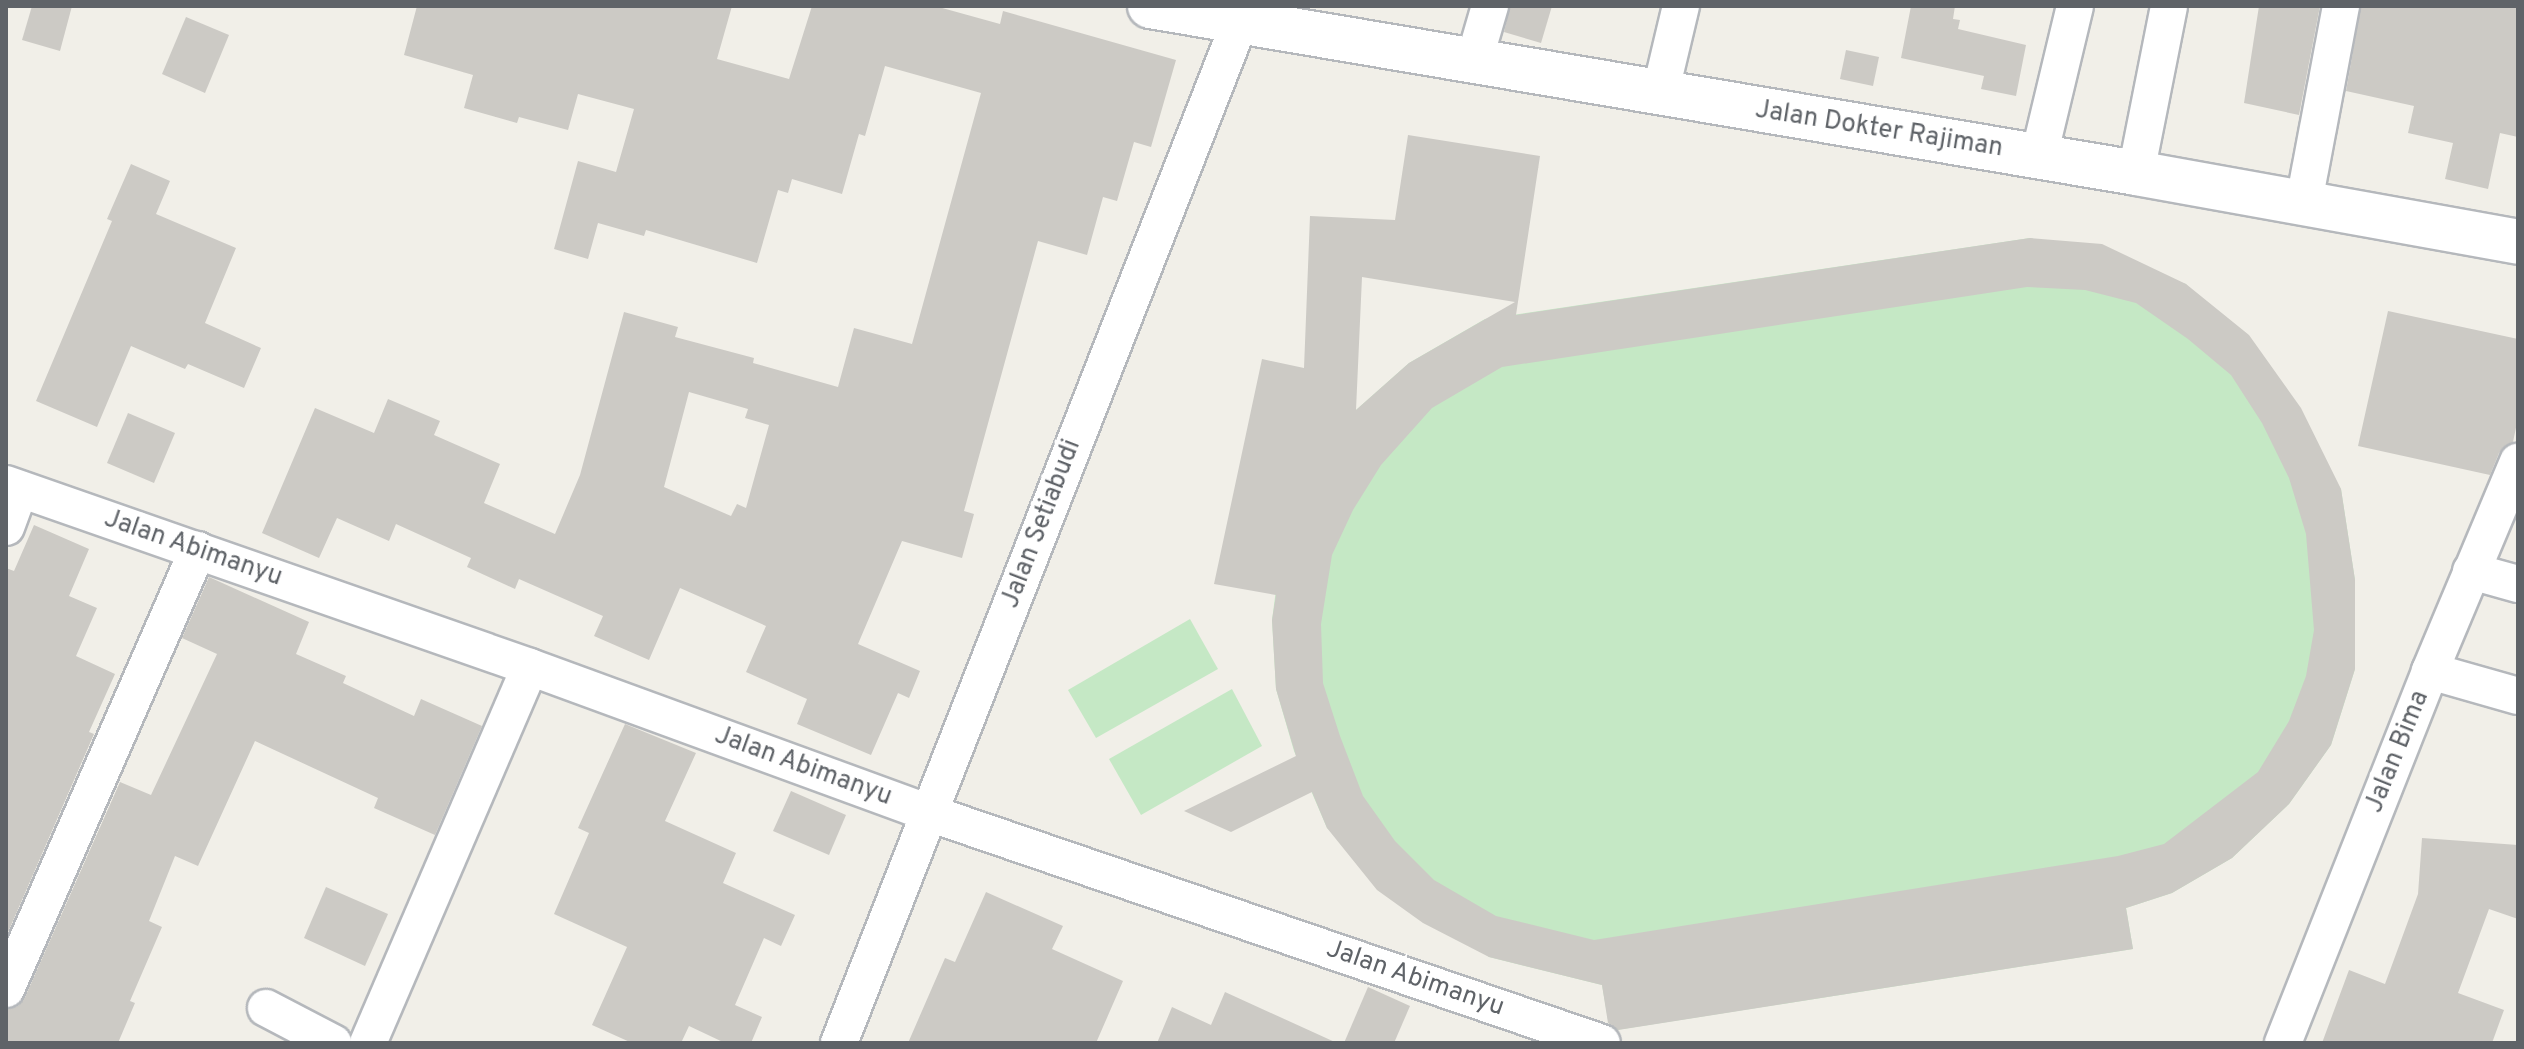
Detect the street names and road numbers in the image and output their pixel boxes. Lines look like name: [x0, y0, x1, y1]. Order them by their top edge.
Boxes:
street label: Jalan Dokter Rajiman: [1753, 95, 2005, 165]
street label: Jalan Setiabudi: [996, 435, 1088, 613]
street label: Jalan Abimanyu: [99, 504, 287, 594]
street label: Jalan Bima: [2359, 686, 2437, 818]
street label: Jalan Abimanyu: [710, 720, 896, 814]
street label: Jalan Abimanyu: [1321, 934, 1509, 1024]

